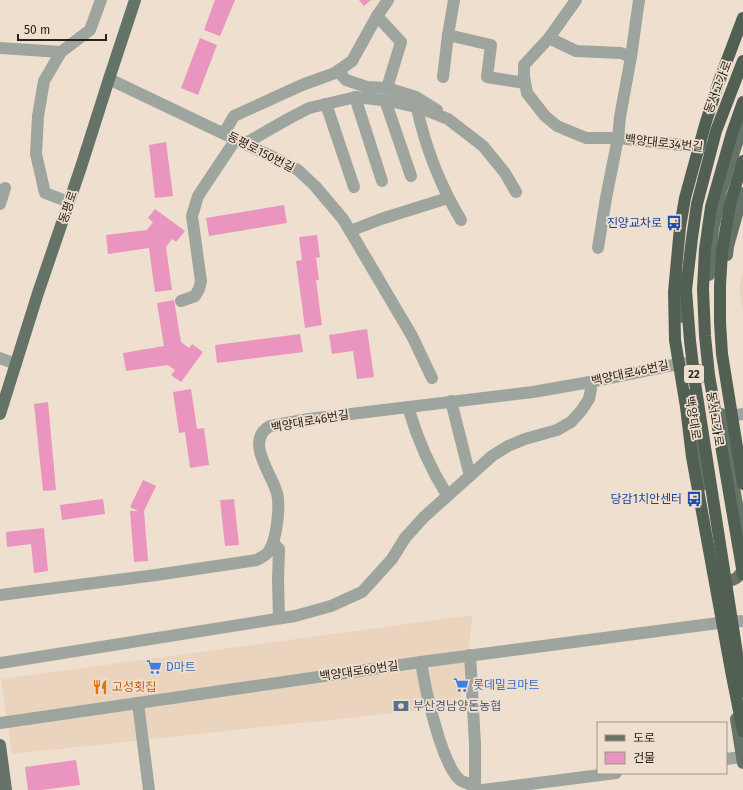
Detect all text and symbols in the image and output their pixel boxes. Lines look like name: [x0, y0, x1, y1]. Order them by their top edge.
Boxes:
scale bar: [18, 16, 106, 42]
text: 50 m: [24, 23, 50, 37]
street label: 동서고가로: [702, 59, 734, 115]
street label: 동평로150번길: [225, 129, 297, 175]
street label: 백양대로34번길: [624, 132, 704, 154]
street label: 동평로: [56, 189, 80, 225]
bus stop icon: 진양교차로: [665, 214, 683, 232]
place label: 진양교차로: [607, 216, 662, 230]
street label: 백양대로46번길: [590, 358, 670, 388]
road number: 22: [684, 365, 704, 383]
street label: 동서고가로: [704, 391, 726, 447]
street label: 백양대로: [683, 395, 703, 441]
street label: 백양대로46번길: [270, 407, 350, 435]
bus stop icon: 당감1치안센터: [685, 490, 703, 508]
place label: 당감1치안센터: [611, 492, 682, 506]
supermarket icon: D마트: [145, 658, 163, 676]
street label: 백양대로60번길: [319, 659, 399, 683]
place label: D마트: [166, 660, 196, 674]
supermarket icon: 롯데밀크마트: [452, 676, 470, 694]
restaurant icon: 고성횟집: [91, 678, 109, 696]
place label: 롯데밀크마트: [473, 678, 539, 692]
place label: 고성횟집: [112, 680, 156, 694]
bank icon: 부산경남양돈농협: [392, 697, 410, 715]
place label: 부산경남양돈농협: [413, 699, 501, 713]
legend: [597, 722, 727, 774]
text: 도로: [633, 731, 655, 745]
text: 건물: [633, 751, 655, 765]

